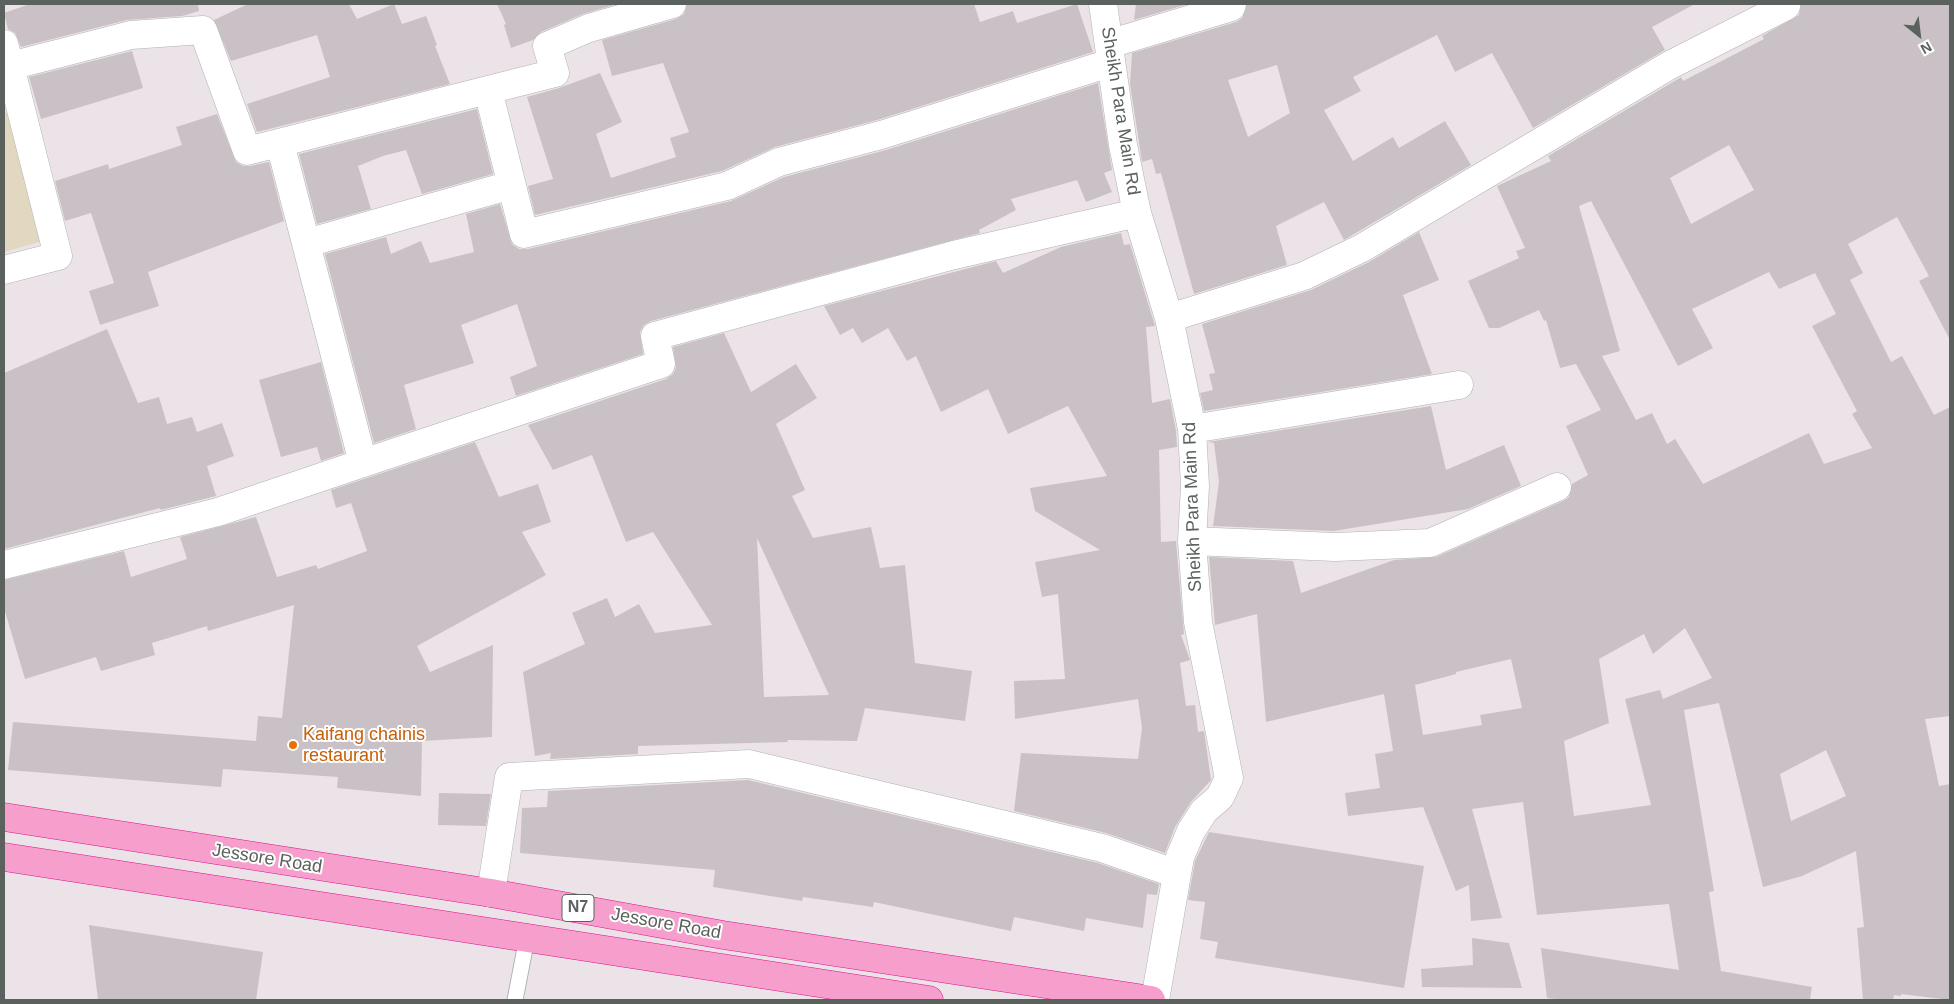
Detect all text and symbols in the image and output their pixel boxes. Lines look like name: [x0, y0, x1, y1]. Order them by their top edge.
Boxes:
north arrow: [1894, 10, 1944, 60]
street label: Sheikh Para Main Rd: [1096, 25, 1144, 197]
text: N: [1918, 39, 1935, 58]
street label: Sheikh Para Main Rd: [1179, 422, 1207, 592]
place label: Kaifang chainis restaurant: [303, 724, 425, 766]
marker: Kaifang chainis restaurant: [287, 739, 299, 751]
street label: Jessore Road: [210, 840, 324, 878]
road number: N7: [562, 894, 594, 921]
street label: Jessore Road: [609, 904, 723, 944]

